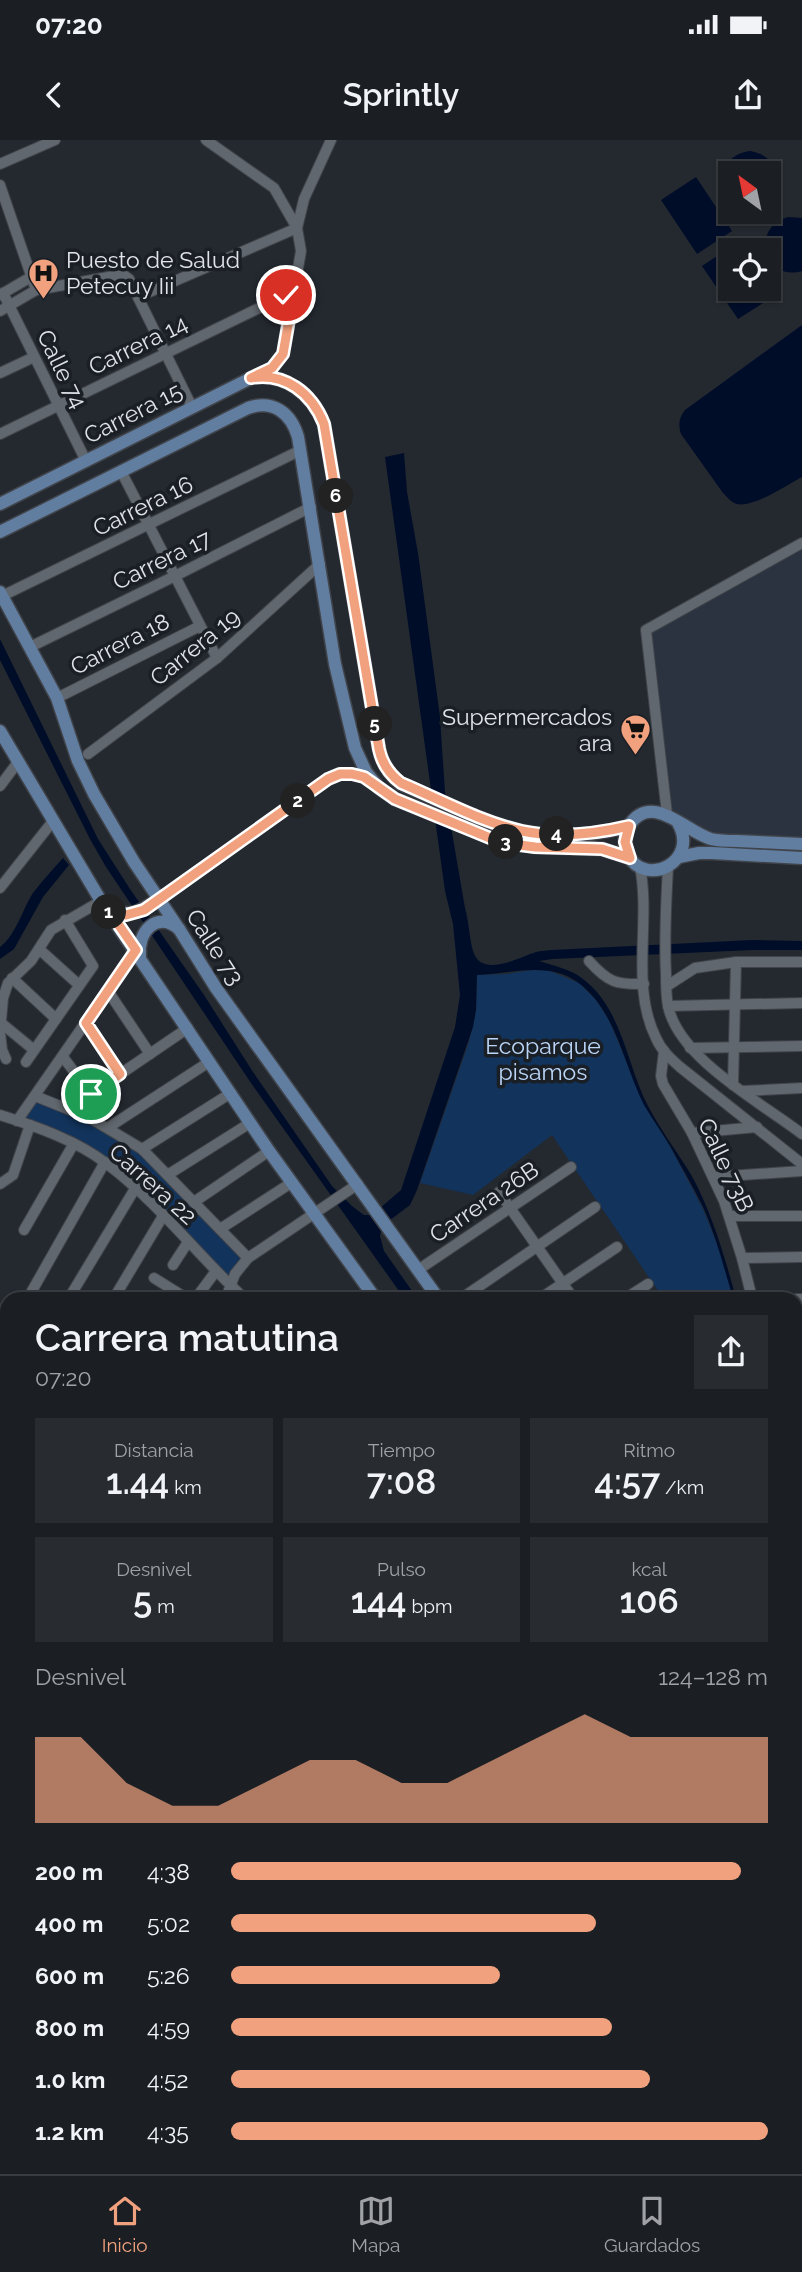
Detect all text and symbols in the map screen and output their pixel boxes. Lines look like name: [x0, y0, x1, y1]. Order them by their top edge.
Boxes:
text: 07:20: [35, 10, 103, 40]
icon: back: [35, 76, 73, 114]
text: Sprintly: [343, 76, 459, 113]
icon: share: [729, 76, 767, 114]
north arrow: [718, 161, 780, 224]
map controls: [718, 161, 781, 301]
button: locate: [718, 238, 781, 301]
place label: Puesto de Salud Petecuy Iii: [66, 246, 240, 299]
hospital icon: Puesto de Salud Petecuy Iii: [26, 256, 60, 300]
pin: [256, 265, 316, 325]
icon: check: [267, 276, 305, 314]
street label: Carrera 14: [84, 309, 192, 380]
street label: Calle 74: [32, 325, 93, 412]
street label: Carrera 15: [79, 376, 186, 449]
street label: Carrera 16: [88, 470, 197, 541]
pin: 6: [318, 478, 354, 514]
text: 6: [330, 484, 341, 506]
street label: Carrera 17: [108, 524, 216, 595]
street label: Carrera 19: [144, 602, 245, 691]
street label: Carrera 18: [66, 607, 174, 680]
place label: Supermercados ara: [442, 703, 612, 756]
pin: 5: [358, 706, 392, 742]
text: 5: [369, 712, 380, 734]
supermarket icon: Supermercados ara: [618, 713, 652, 757]
pin: 2: [280, 784, 316, 818]
text: 2: [292, 789, 303, 811]
pin: 4: [540, 816, 574, 852]
text: 4: [551, 822, 562, 844]
pin: 3: [489, 824, 524, 860]
text: 3: [500, 830, 511, 852]
pin: 1: [92, 894, 126, 930]
text: 1: [104, 900, 113, 922]
street label: Calle 73: [181, 904, 250, 990]
park label: Ecoparque pisamos: [485, 1032, 601, 1085]
pin: [61, 1064, 121, 1124]
icon: arrive: [72, 1075, 110, 1113]
street label: Calle 73B: [693, 1114, 760, 1216]
street label: Carrera 22: [104, 1137, 202, 1230]
street label: Carrera 26B: [424, 1155, 543, 1248]
text: Carrera matutina: [35, 1315, 339, 1360]
button: share: [694, 1315, 768, 1389]
text: 07:20: [35, 1364, 92, 1391]
text: Distancia: [114, 1439, 194, 1461]
text: Tiempo: [368, 1439, 435, 1461]
text: Ritmo: [623, 1439, 675, 1461]
text: 1.44: [106, 1461, 169, 1502]
text: 7:08: [367, 1461, 436, 1502]
text: 4:57: [594, 1461, 660, 1502]
text: km: [169, 1476, 202, 1498]
text: /km: [660, 1476, 704, 1498]
text: Desnivel: [116, 1558, 191, 1580]
text: Pulso: [377, 1558, 426, 1580]
text: kcal: [631, 1558, 667, 1580]
text: 5: [133, 1580, 152, 1621]
text: 144: [351, 1580, 407, 1621]
text: 106: [620, 1580, 679, 1621]
text: m: [152, 1595, 175, 1617]
text: bpm: [407, 1595, 452, 1617]
text: Desnivel: [35, 1663, 126, 1690]
text: 124–128 m: [658, 1663, 768, 1690]
text: 200 m: [35, 1858, 103, 1885]
text: 4:38: [147, 1858, 190, 1885]
text: 400 m: [35, 1910, 103, 1937]
text: 5:02: [147, 1910, 190, 1937]
text: 600 m: [35, 1962, 104, 1989]
text: 5:26: [147, 1962, 190, 1989]
text: 800 m: [35, 2014, 104, 2041]
text: 4:59: [147, 2014, 190, 2041]
text: 1.0 km: [35, 2066, 105, 2093]
text: 4:52: [147, 2066, 188, 2093]
text: 1.2 km: [35, 2118, 104, 2145]
text: 4:35: [147, 2118, 189, 2145]
tab: Inicio: [102, 2192, 148, 2256]
tab: Mapa: [351, 2192, 400, 2256]
tab: Guardados: [604, 2192, 700, 2256]

